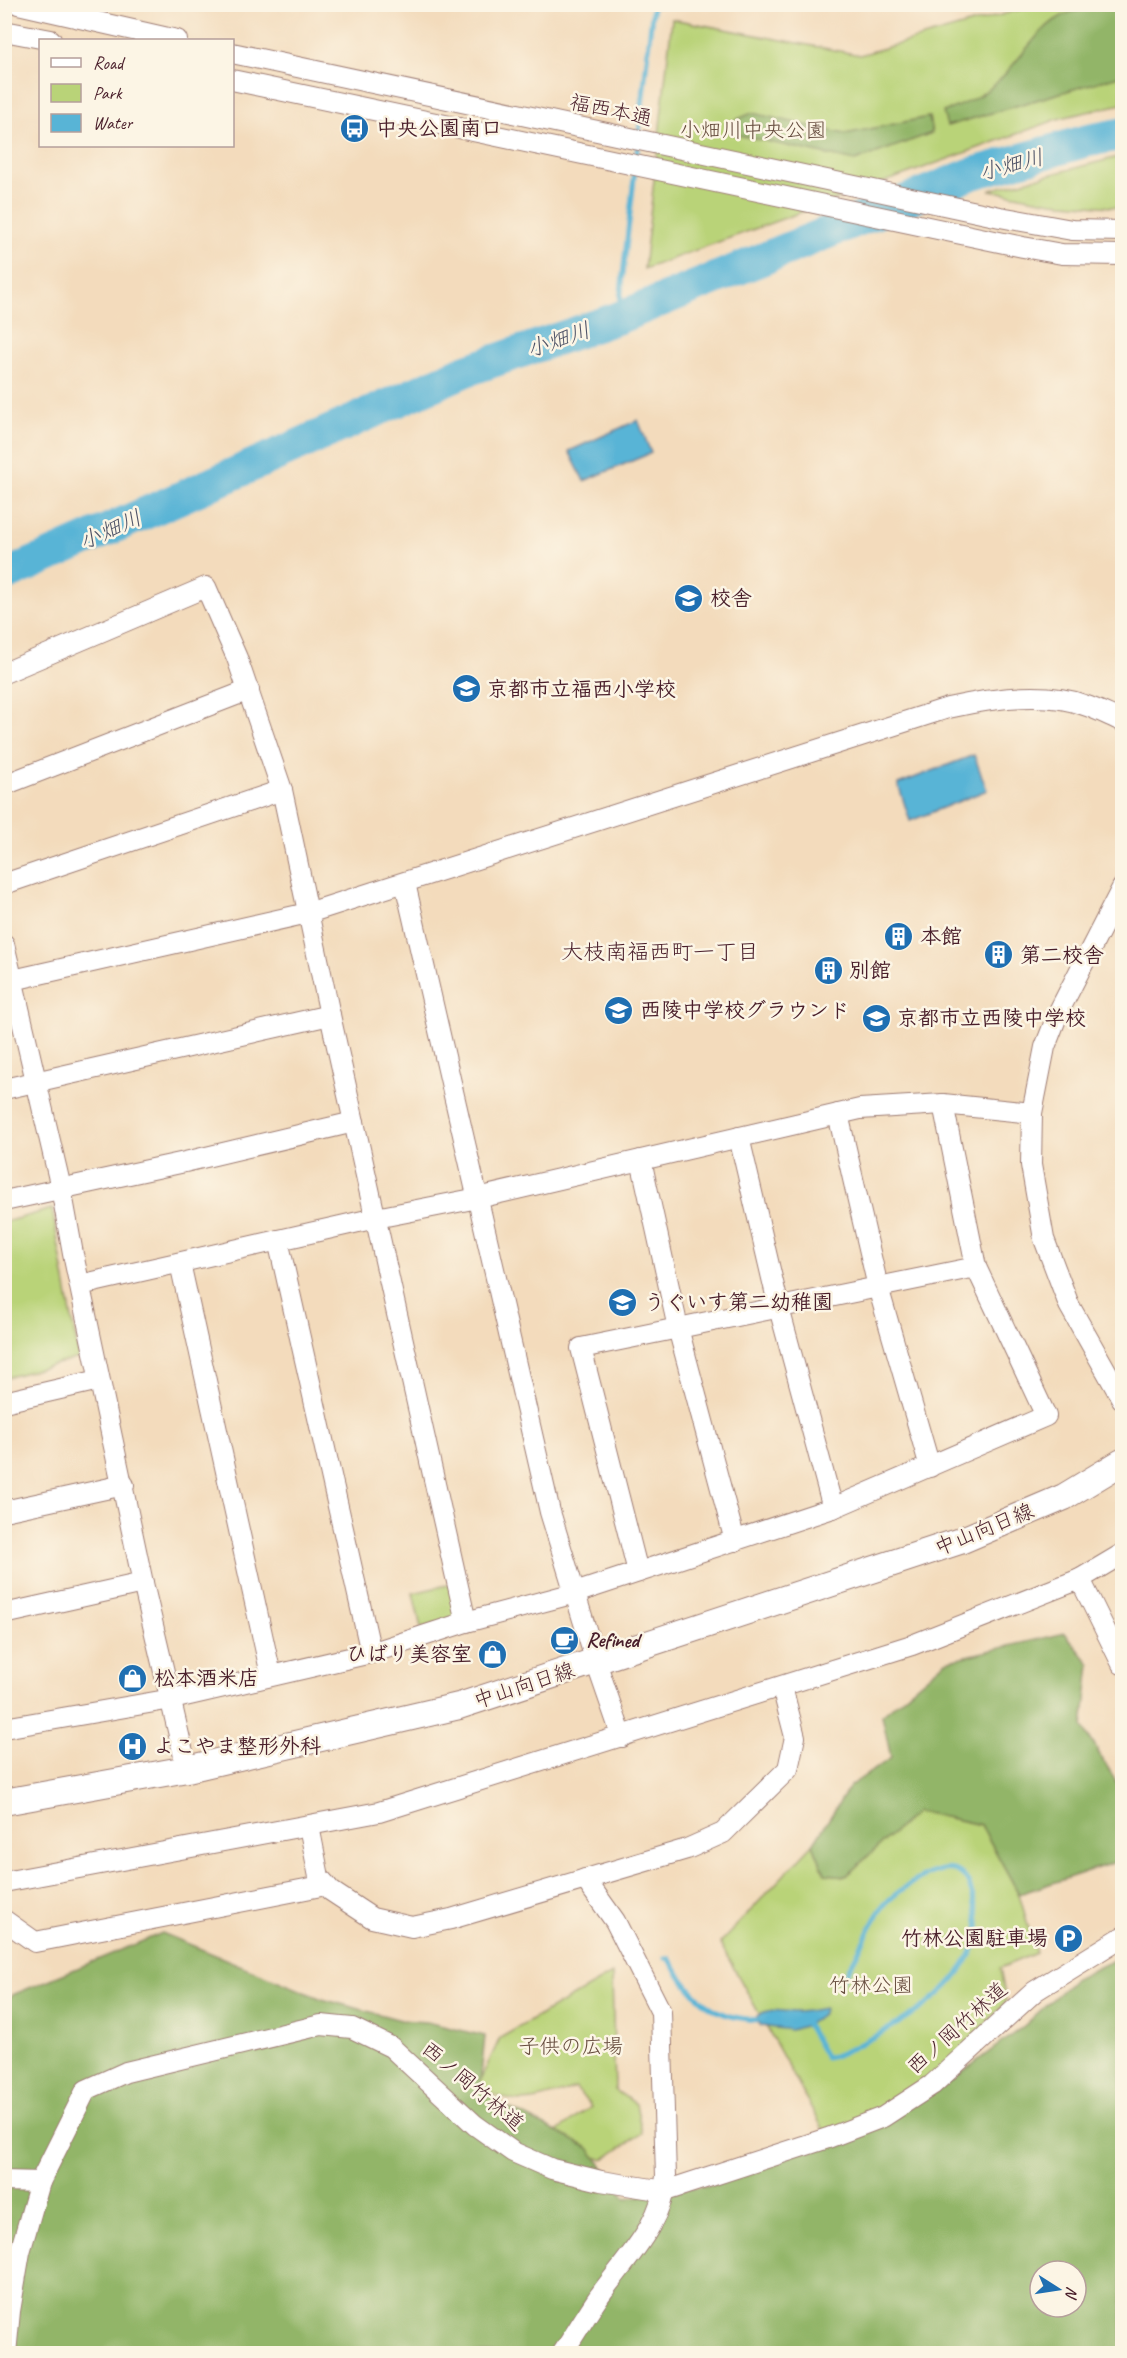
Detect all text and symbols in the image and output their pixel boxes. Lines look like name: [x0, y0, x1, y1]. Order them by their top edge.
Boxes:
legend: [39, 39, 234, 147]
text: Road: [93, 52, 126, 74]
text: Park: [93, 82, 123, 104]
street label: 福西本通: [567, 89, 655, 131]
text: Water: [93, 112, 134, 134]
bus stop icon: 中央公園南口: [339, 112, 371, 144]
place label: 中央公園南口: [376, 115, 502, 141]
park label: 小畑川中央公園: [680, 117, 827, 143]
water label: 小畑川: [976, 143, 1047, 187]
water label: 小畑川: [523, 316, 594, 364]
water label: 小畑川: [75, 504, 146, 556]
school or university icon: 校舎: [673, 582, 705, 614]
place label: 校舎: [710, 585, 752, 611]
school or university icon: 京都市立福西小学校: [450, 673, 482, 705]
place label: 京都市立福西小学校: [487, 676, 676, 702]
building icon: 本館: [883, 920, 915, 952]
place label: 本館: [920, 923, 962, 949]
district label: 大枝南福西町一丁目: [561, 938, 759, 966]
building icon: 第二校舎: [983, 939, 1015, 971]
place label: 第二校舎: [1020, 942, 1104, 968]
building icon: 別館: [812, 954, 844, 986]
place label: 別館: [849, 957, 891, 983]
school or university icon: 西陵中学校グラウンド: [603, 994, 635, 1026]
place label: 西陵中学校グラウンド: [640, 997, 850, 1023]
school or university icon: 京都市立西陵中学校: [860, 1002, 892, 1034]
place label: 京都市立西陵中学校: [897, 1005, 1086, 1031]
school or university icon: うぐいす第二幼稚園: [607, 1286, 639, 1318]
place label: うぐいす第二幼稚園: [644, 1289, 833, 1315]
street label: 中山向日線: [930, 1497, 1038, 1561]
cafe icon: Refined: [549, 1624, 581, 1656]
place label: Refined: [586, 1627, 643, 1653]
shop icon: ひばり美容室: [477, 1638, 509, 1670]
place label: ひばり美容室: [346, 1641, 472, 1667]
street label: 中山向日線: [470, 1656, 578, 1714]
shop icon: 松本酒米店: [117, 1662, 149, 1694]
place label: 松本酒米店: [154, 1665, 259, 1691]
hospital icon: よこやま整形外科: [116, 1730, 148, 1762]
place label: よこやま整形外科: [153, 1733, 321, 1759]
parking icon: 竹林公園駐車場: [1053, 1922, 1085, 1954]
place label: 竹林公園駐車場: [901, 1925, 1048, 1951]
park label: 竹林公園: [829, 1972, 913, 1998]
street label: 西ノ岡竹林道: [901, 1976, 1013, 2080]
park label: 子供の広場: [519, 2033, 624, 2059]
street label: 西ノ岡竹林道: [416, 2036, 530, 2136]
north arrow: [1028, 2259, 1088, 2319]
text: N: [1060, 2285, 1083, 2302]

